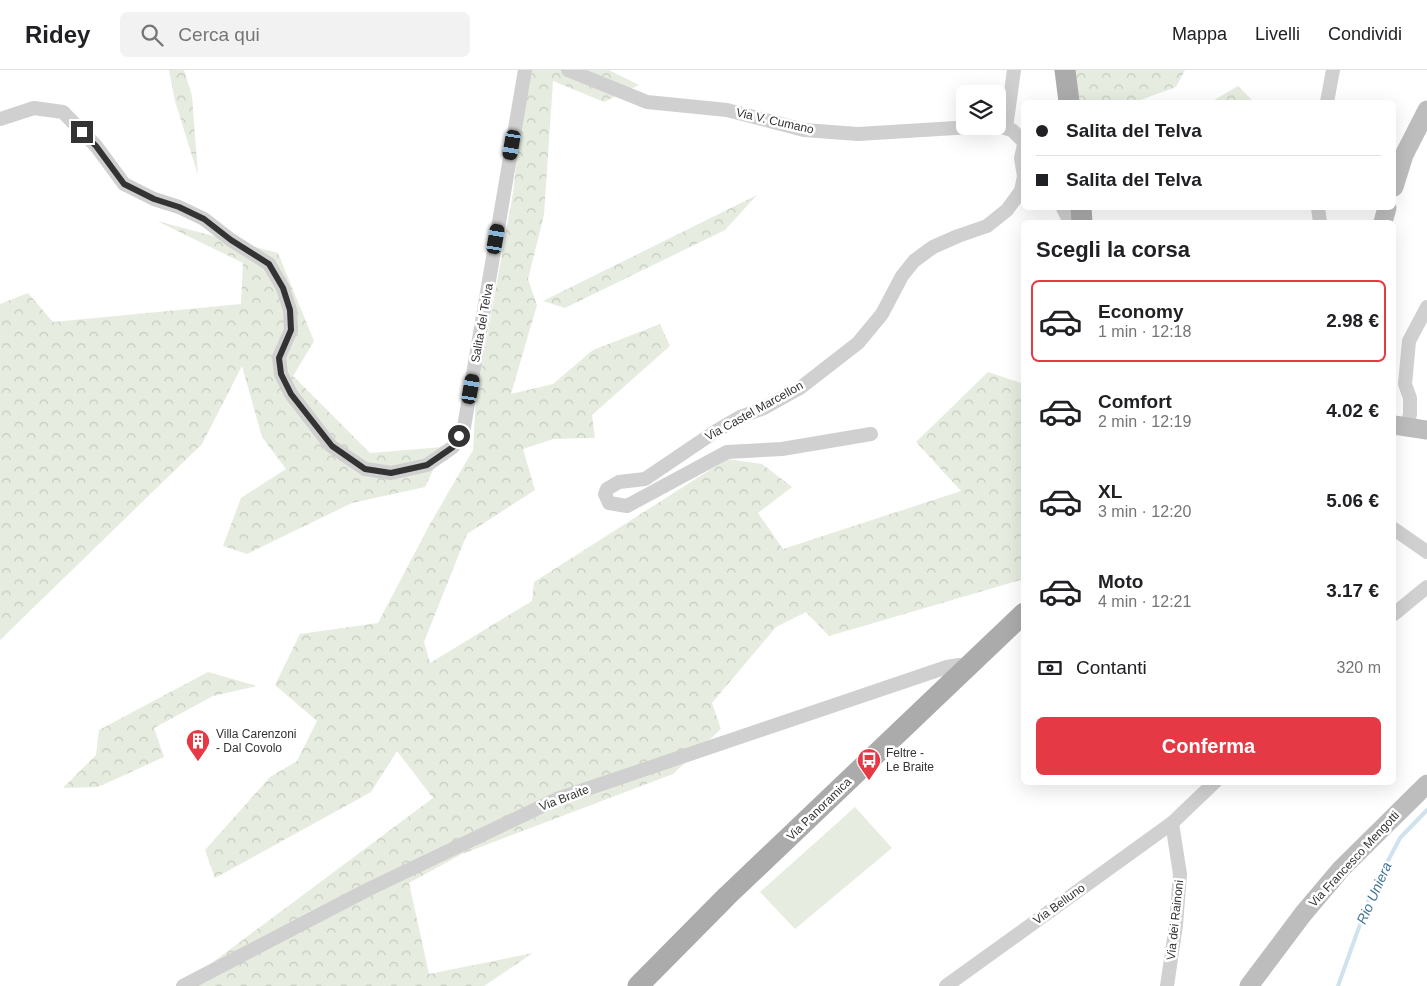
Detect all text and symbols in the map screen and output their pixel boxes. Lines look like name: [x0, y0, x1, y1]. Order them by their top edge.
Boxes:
search box: [120, 12, 470, 57]
text: Ridey: [25, 21, 90, 48]
icon: search: [138, 21, 166, 49]
text: Cerca qui: [178, 24, 260, 45]
text: Mappa: [1172, 24, 1227, 44]
text: Livelli: [1255, 24, 1300, 44]
text: Condividi: [1328, 24, 1402, 44]
map controls: [956, 85, 1006, 135]
button: layers: [956, 85, 1006, 135]
street label: Via V. Cumano: [735, 105, 816, 137]
text: Salita del Telva: [1066, 120, 1202, 141]
route end: [71, 121, 93, 143]
car: [502, 129, 521, 161]
text: Salita del Telva: [1066, 169, 1202, 190]
car: [486, 223, 505, 255]
text: Scegli la corsa: [1036, 237, 1190, 262]
street label: Salita del Telva: [468, 282, 496, 364]
icon: car: [1038, 299, 1083, 344]
text: Economy: [1098, 301, 1184, 322]
text: 2.98 €: [1326, 310, 1379, 331]
text: 1 min · 12:18: [1098, 323, 1191, 340]
car: [461, 373, 480, 405]
street label: Via Castel Marcellon: [703, 378, 805, 444]
icon: car: [1038, 389, 1083, 434]
text: Comfort: [1098, 391, 1172, 412]
text: 4.02 €: [1326, 400, 1379, 421]
text: 2 min · 12:19: [1098, 413, 1191, 430]
route start: [448, 425, 470, 447]
icon: car: [1038, 479, 1083, 524]
text: XL: [1098, 481, 1122, 502]
text: 5.06 €: [1326, 490, 1379, 511]
text: 3 min · 12:20: [1098, 503, 1191, 520]
icon: car: [1038, 569, 1083, 614]
text: Moto: [1098, 571, 1143, 592]
text: 3.17 €: [1326, 580, 1379, 601]
text: 4 min · 12:21: [1098, 593, 1191, 610]
icon: cash: [1036, 654, 1064, 682]
text: Contanti: [1076, 657, 1147, 678]
text: 320 m: [1337, 659, 1381, 676]
button: Conferma: [1036, 717, 1381, 775]
place label: Villa Carenzoni - Dal Covolo: [216, 727, 297, 755]
building icon: Villa Carenzoni - Dal Covolo: [185, 728, 211, 762]
place label: Feltre - Le Braite: [886, 746, 934, 774]
bus stop icon: Feltre - Le Braite: [856, 747, 882, 781]
street label: Via Panoramica: [784, 774, 854, 843]
street label: Via Braite: [537, 782, 591, 814]
street label: Via Francesco Mengotti: [1306, 808, 1402, 910]
water label: Rio Uniera: [1353, 859, 1395, 926]
street label: Via dei Rainoni: [1164, 879, 1186, 961]
street label: Via Belluno: [1030, 880, 1088, 927]

